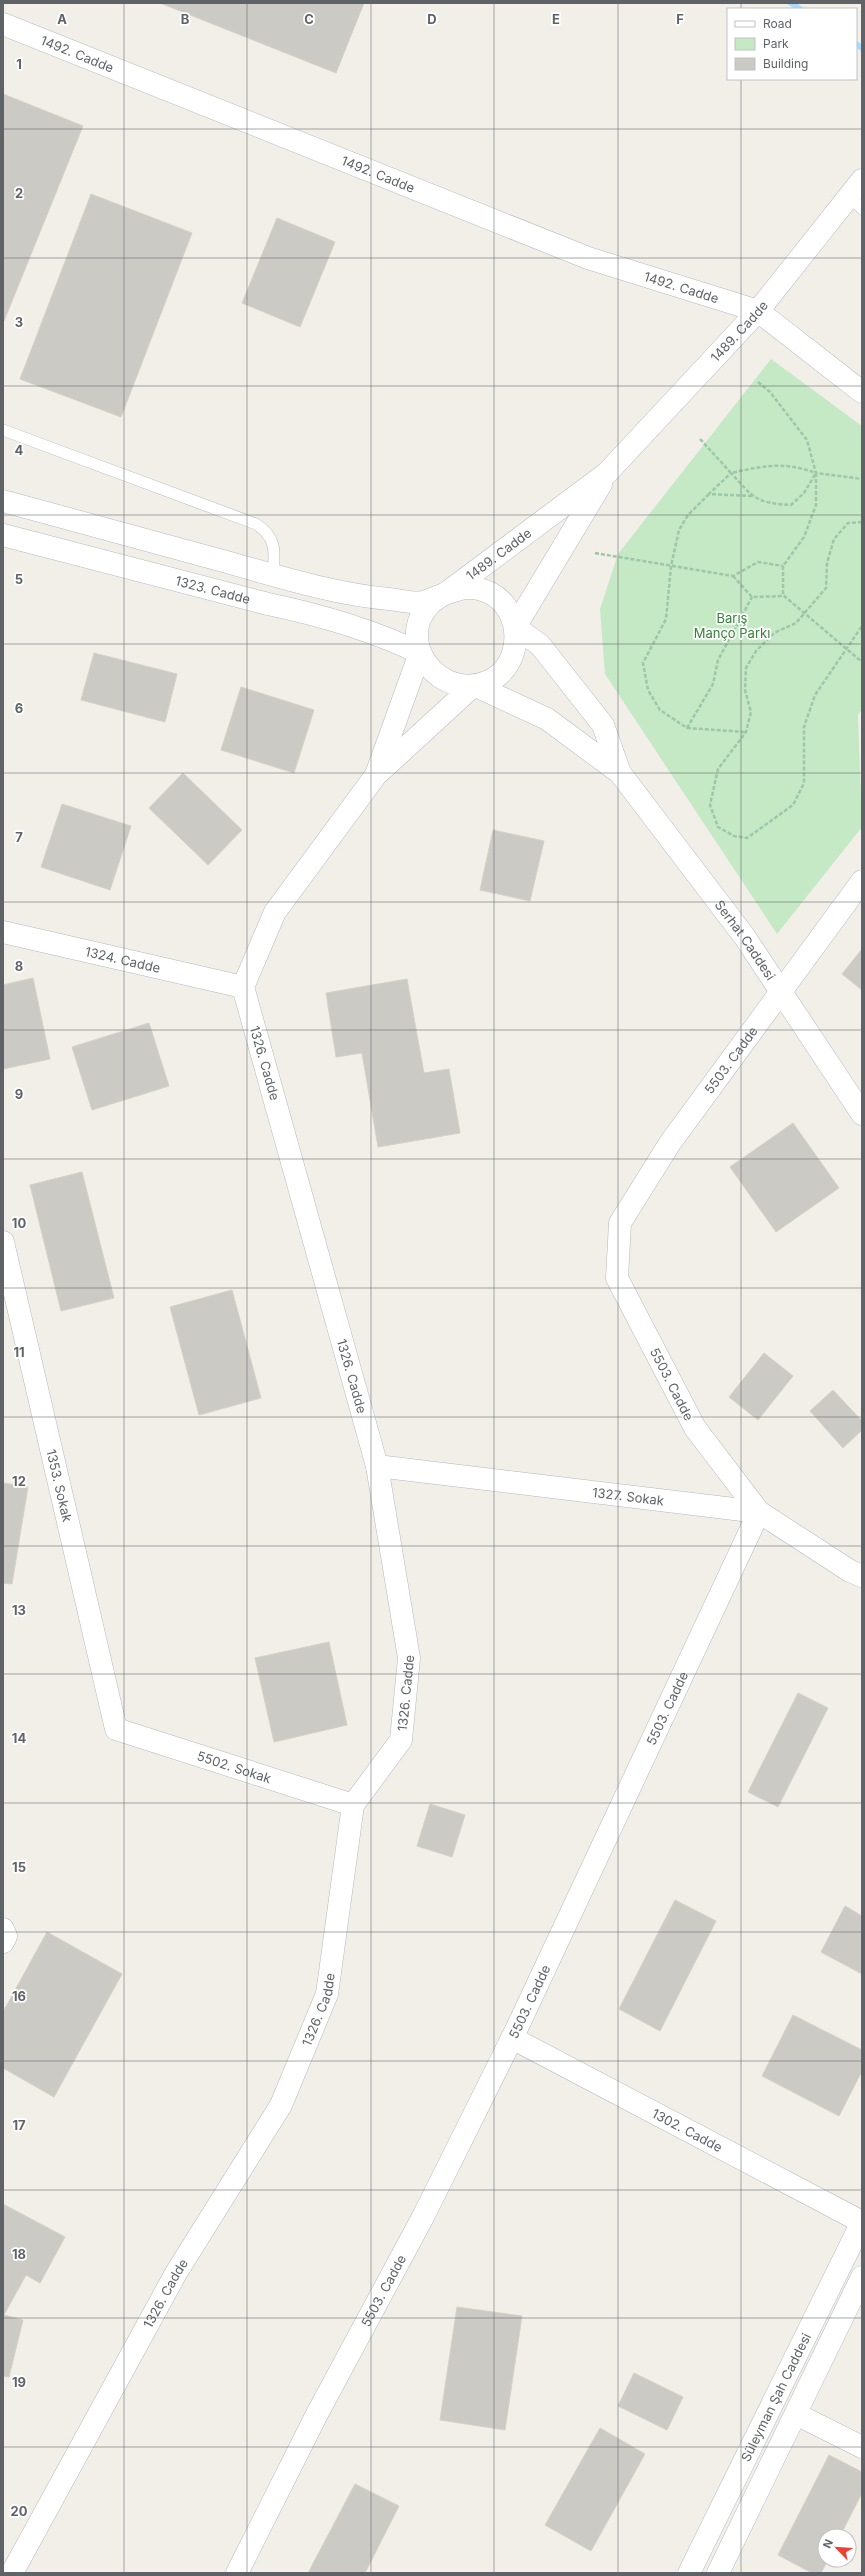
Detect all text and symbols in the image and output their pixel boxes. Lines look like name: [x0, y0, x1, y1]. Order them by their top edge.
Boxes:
legend: [727, 8, 857, 80]
text: A: [57, 11, 67, 27]
text: B: [181, 11, 190, 27]
text: C: [304, 11, 314, 27]
text: D: [427, 11, 437, 27]
text: E: [552, 11, 560, 27]
text: F: [676, 11, 684, 27]
text: Road: [763, 16, 792, 31]
street label: 1492. Cadde: [38, 32, 116, 76]
text: Park: [763, 36, 789, 51]
text: 1: [16, 56, 22, 72]
text: Building: [763, 56, 808, 71]
street label: 1492. Cadde: [339, 152, 417, 196]
text: 2: [15, 185, 23, 201]
street label: 1492. Cadde: [642, 268, 721, 306]
street label: 1489. Cadde: [707, 298, 771, 365]
text: 3: [15, 314, 23, 330]
text: 4: [15, 442, 24, 458]
street label: 1489. Cadde: [463, 524, 534, 583]
text: 5: [15, 571, 23, 587]
street label: 1323. Cadde: [174, 572, 252, 607]
park label: Barış Manço Parkı: [694, 610, 770, 641]
text: 6: [15, 700, 23, 716]
text: 7: [15, 829, 23, 845]
street label: Serhat Caddesi: [712, 897, 779, 983]
street label: 1324. Cadde: [84, 943, 162, 976]
text: 8: [15, 958, 23, 974]
street label: 5503. Cadde: [701, 1023, 761, 1097]
street label: 1326. Cadde: [247, 1024, 283, 1102]
text: 9: [15, 1086, 23, 1102]
text: 10: [12, 1215, 26, 1231]
street label: 1326. Cadde: [334, 1337, 370, 1415]
text: 11: [13, 1344, 25, 1360]
street label: 5503. Cadde: [647, 1345, 697, 1423]
street label: 1353. Sokak: [43, 1448, 76, 1523]
text: 12: [12, 1473, 26, 1489]
street label: 1327. Sokak: [591, 1484, 665, 1509]
text: 13: [12, 1602, 26, 1618]
street label: 1326. Cadde: [394, 1654, 417, 1732]
street label: 5503. Cadde: [643, 1669, 691, 1748]
text: 14: [12, 1730, 26, 1746]
street label: 5502. Sokak: [195, 1747, 273, 1786]
text: 15: [12, 1859, 26, 1875]
street label: 5503. Cadde: [505, 1962, 554, 2041]
street label: 1326. Cadde: [298, 1972, 338, 2048]
text: 16: [12, 1988, 26, 2004]
street label: 1302. Cadde: [649, 2105, 725, 2155]
text: 17: [12, 2117, 26, 2133]
text: 18: [12, 2246, 26, 2262]
street label: 5503. Cadde: [357, 2252, 409, 2329]
street label: 1326. Cadde: [140, 2256, 191, 2331]
street label: Süleyman Şah Caddesi: [737, 2330, 814, 2464]
text: 19: [12, 2374, 26, 2390]
text: 20: [11, 2503, 28, 2519]
north arrow: [817, 2528, 857, 2568]
text: N: [820, 2537, 836, 2551]

